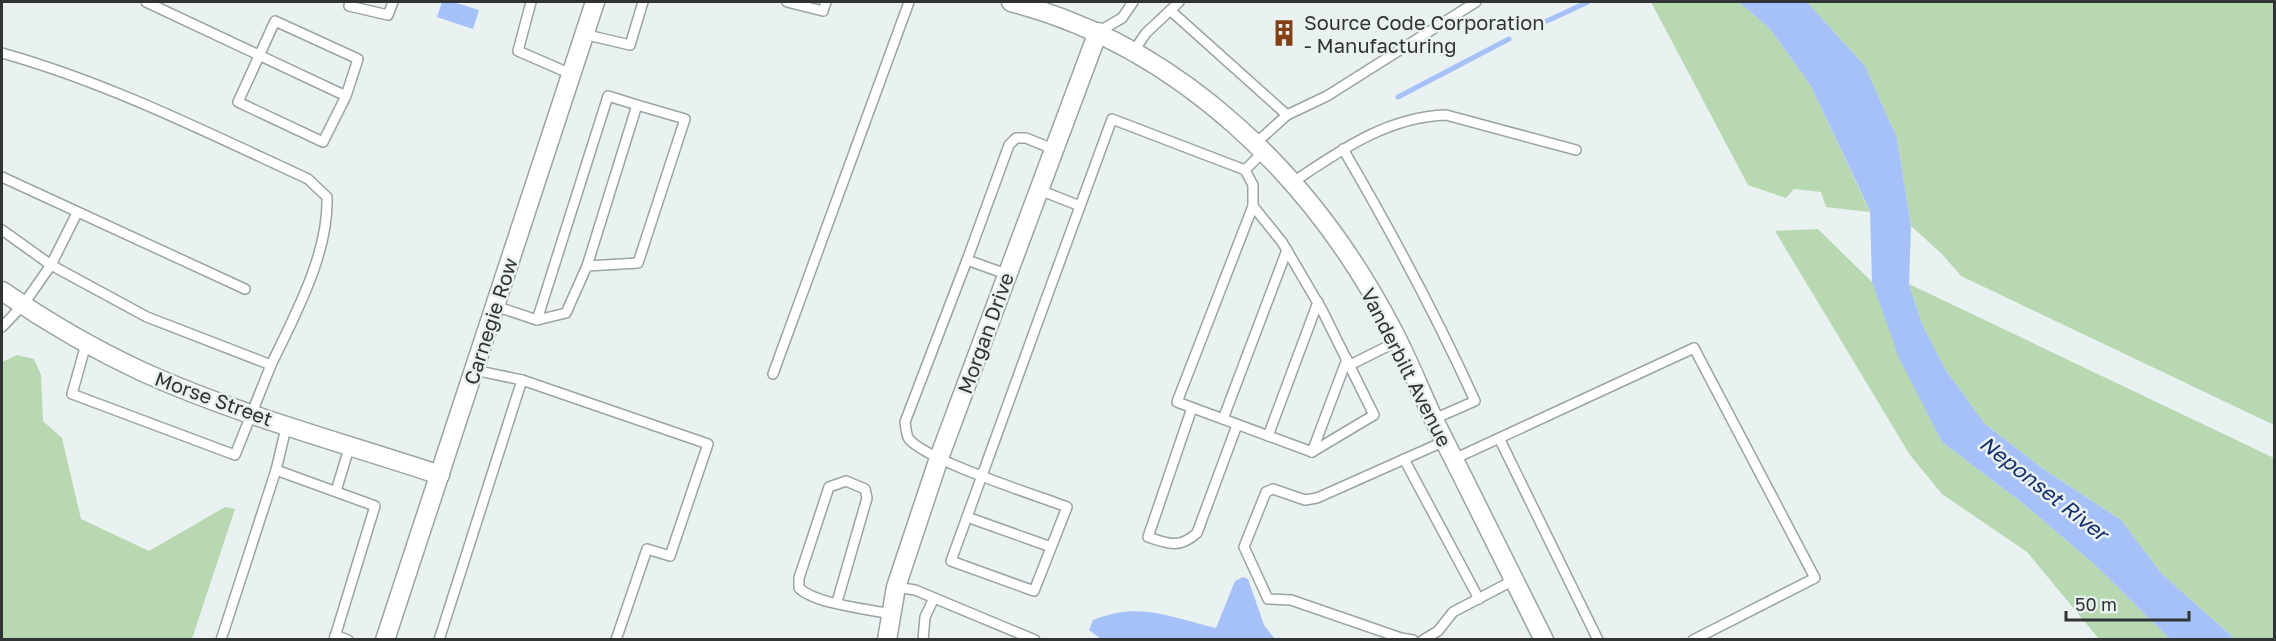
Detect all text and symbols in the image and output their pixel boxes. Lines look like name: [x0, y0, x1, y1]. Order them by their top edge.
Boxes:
place label: Source Code Corporation - Manufacturing: [1304, 10, 1545, 57]
building icon: Source Code Corporation - Manufacturing: [1269, 18, 1299, 48]
street label: Carnegie Row: [458, 254, 522, 388]
street label: Morgan Drive: [952, 269, 1018, 397]
street label: Vanderbilt Avenue: [1357, 284, 1457, 450]
street label: Morse Street: [152, 366, 276, 430]
water label: Neponset River: [1975, 430, 2115, 548]
scale bar: [2066, 584, 2189, 622]
text: 50 m: [2075, 593, 2117, 615]

